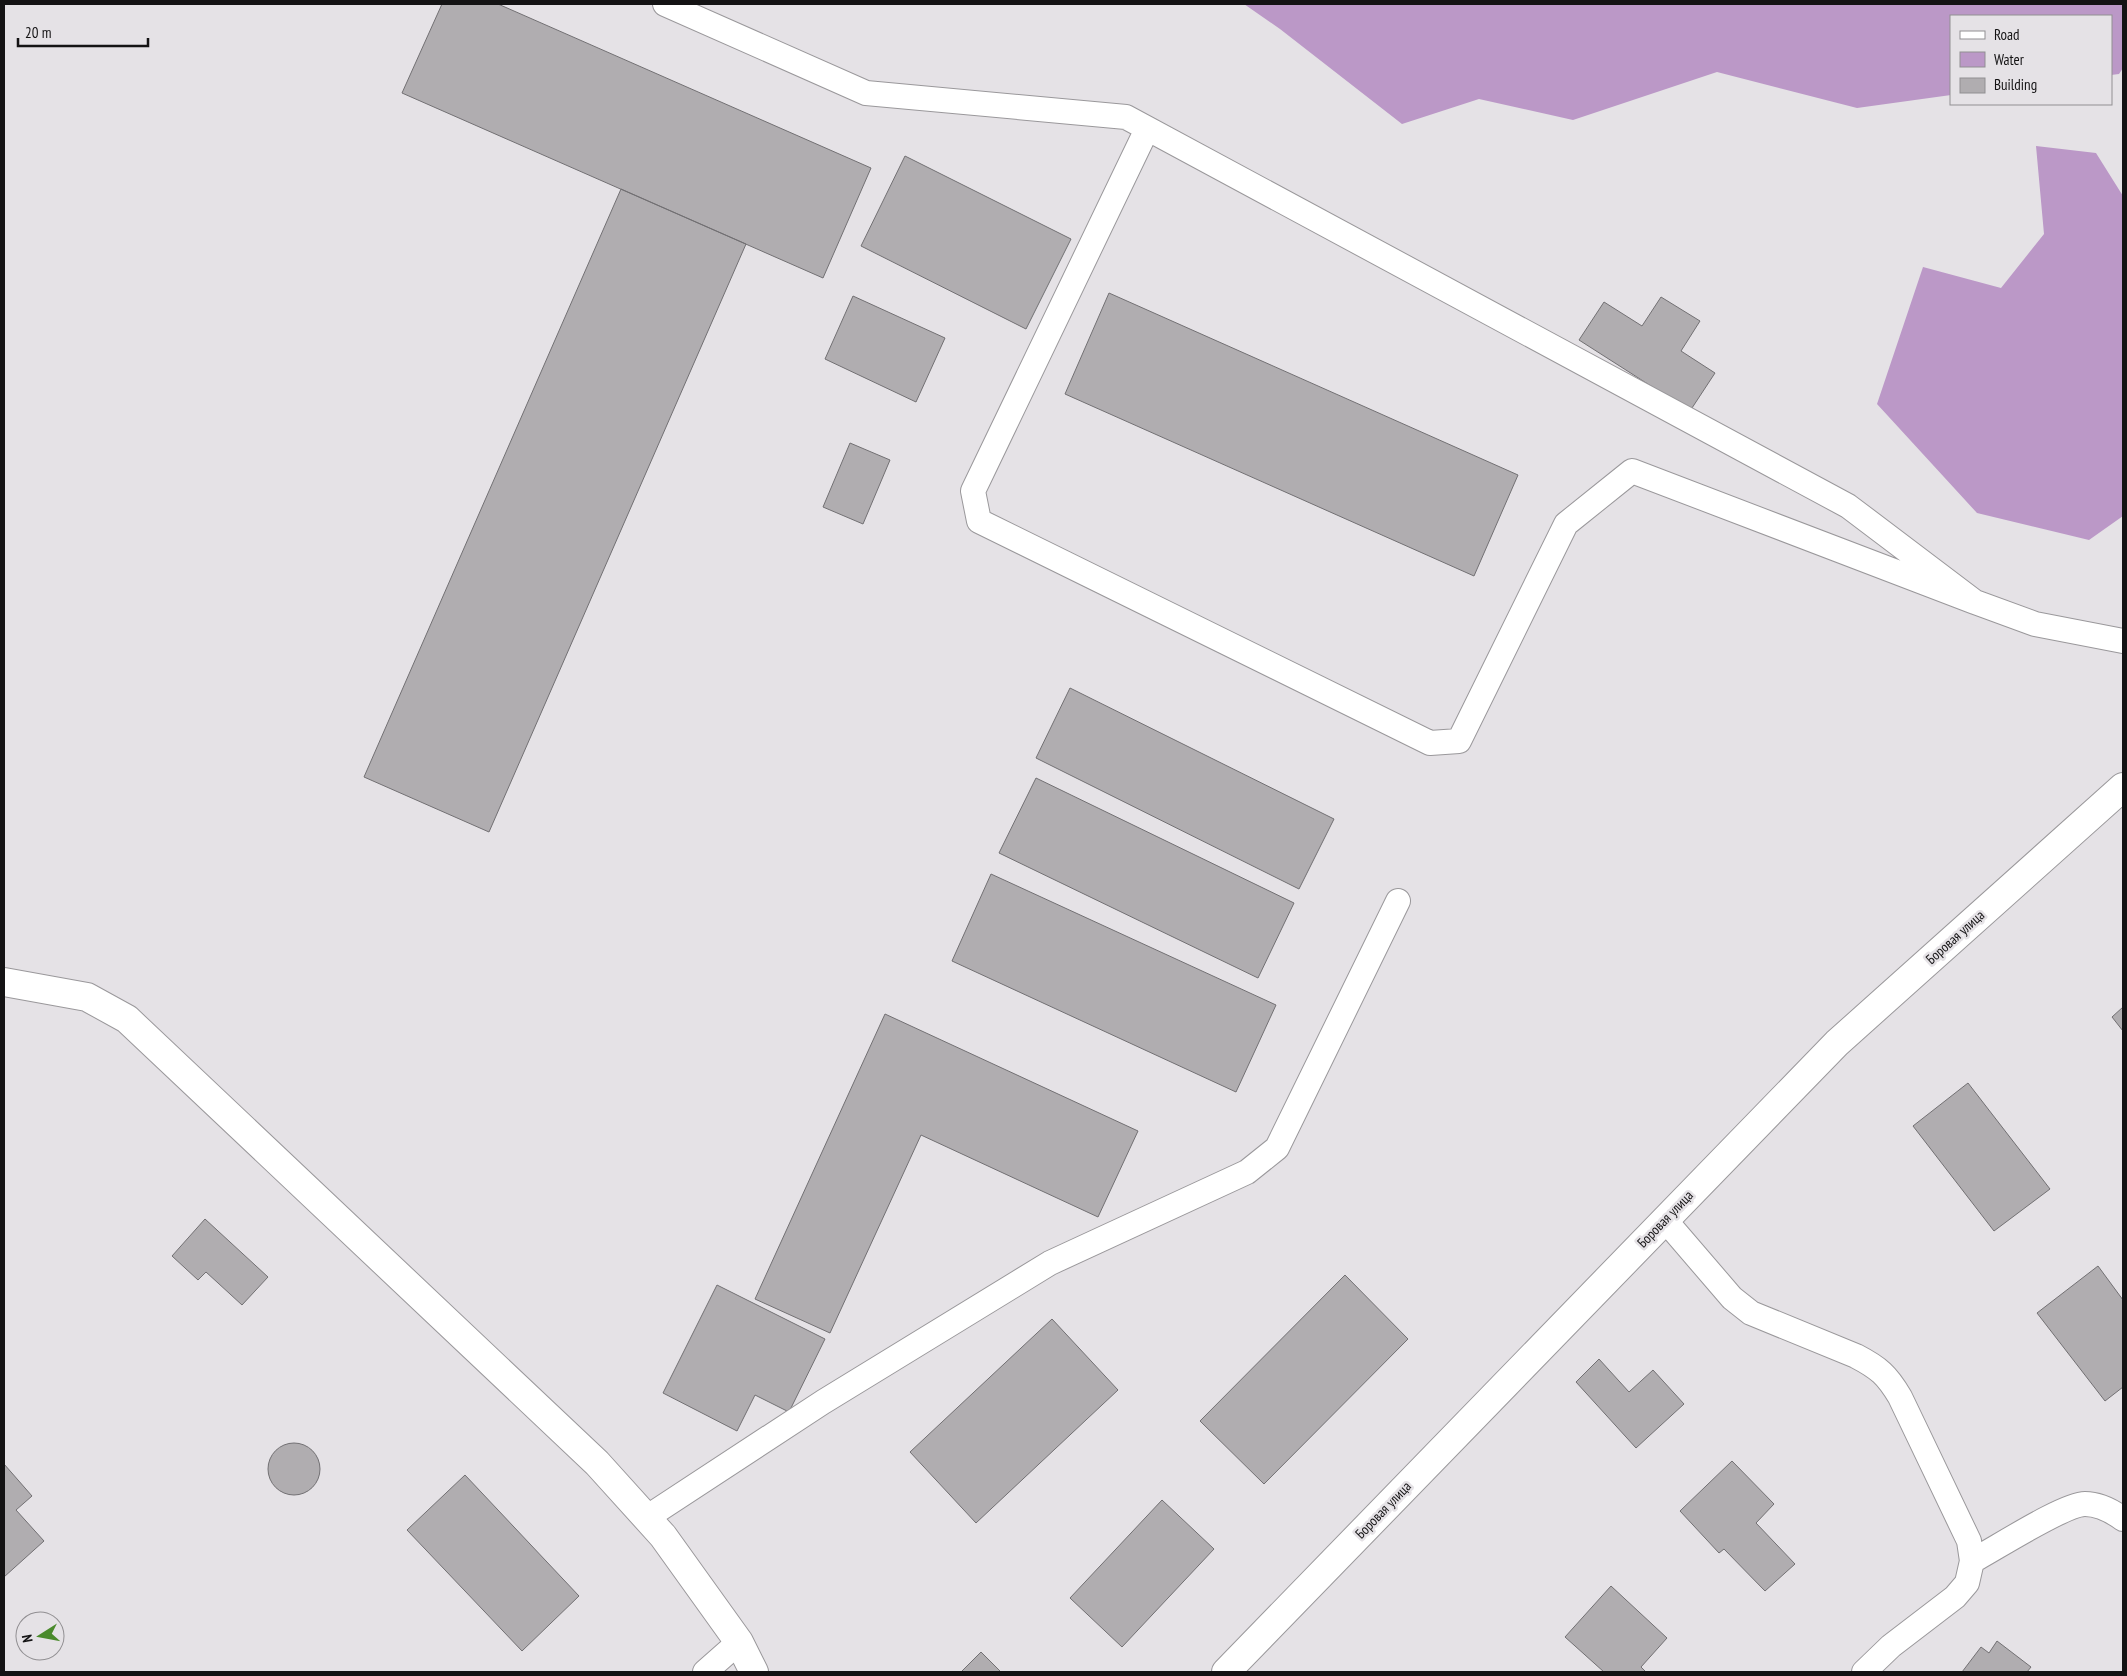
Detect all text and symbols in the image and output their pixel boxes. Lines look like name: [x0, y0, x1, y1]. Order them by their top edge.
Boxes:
scale bar: [18, 15, 148, 47]
legend: [1950, 15, 2112, 105]
text: 20 m: [25, 23, 51, 42]
text: Road: [1994, 25, 2020, 44]
text: Water: [1994, 50, 2025, 69]
text: Building: [1994, 75, 2037, 94]
street label: Боровая улица: [1922, 906, 1988, 968]
street label: Боровая улица: [1633, 1187, 1697, 1251]
street label: Боровая улица: [1351, 1478, 1415, 1542]
north arrow: [15, 1611, 65, 1661]
text: N: [18, 1633, 37, 1644]

